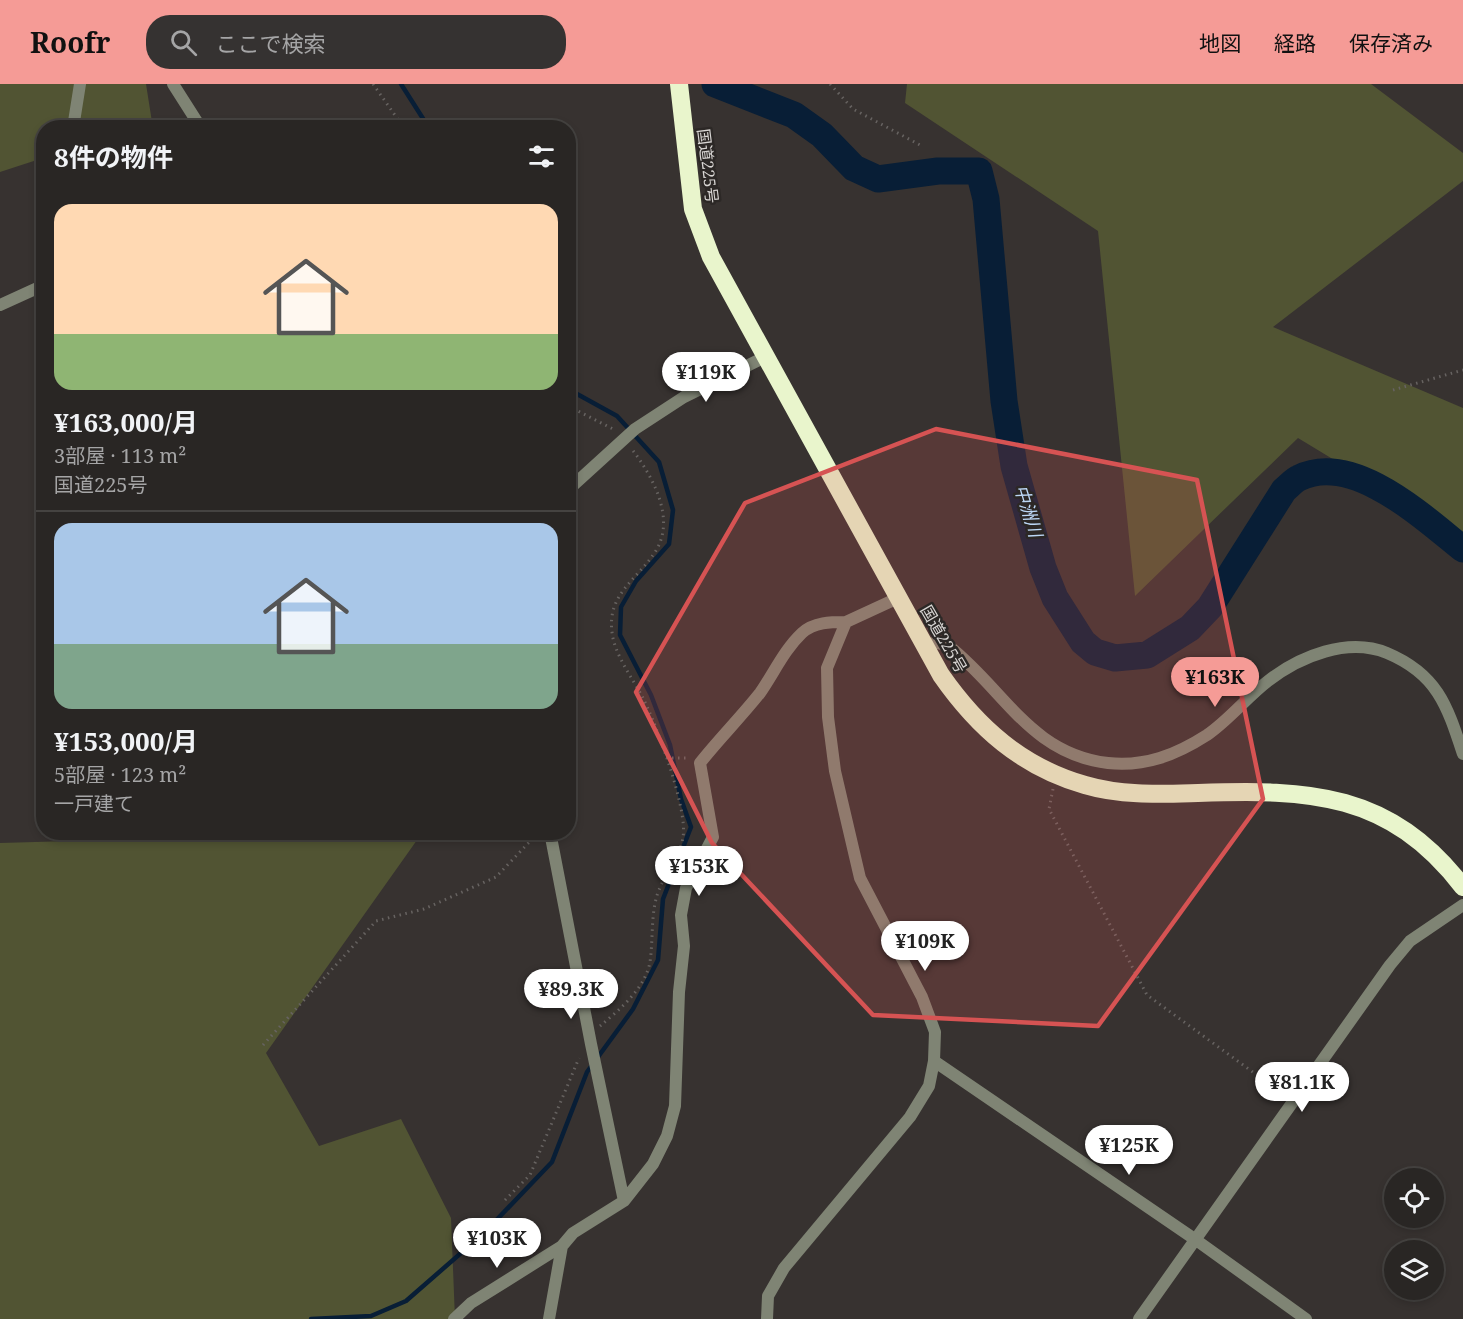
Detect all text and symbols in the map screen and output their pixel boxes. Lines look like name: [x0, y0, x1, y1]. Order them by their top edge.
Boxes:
search box: [146, 15, 566, 69]
text: Roofr: [30, 23, 110, 61]
icon: search: [167, 26, 200, 59]
text: ここで検索: [215, 28, 325, 58]
text: 地図: [1199, 29, 1241, 57]
text: 経路: [1274, 29, 1316, 57]
text: 保存済み: [1349, 29, 1433, 57]
street label: 国道225号: [693, 128, 723, 204]
text: 8件の物件: [54, 139, 173, 175]
icon: filters: [525, 140, 558, 173]
icon: home: [252, 243, 360, 351]
pin: ¥119K: [664, 352, 748, 403]
text: ¥119K: [676, 358, 736, 385]
text: ¥163,000/月: [54, 404, 198, 440]
text: 3部屋 · 113 m²: [54, 442, 186, 469]
text: 国道225号: [54, 471, 148, 498]
water label: 中洲川: [1010, 481, 1049, 542]
icon: home: [252, 562, 360, 670]
street label: 国道225号: [916, 601, 972, 677]
pin: ¥163K: [1173, 657, 1257, 708]
text: ¥163K: [1185, 663, 1245, 690]
text: ¥153,000/月: [54, 723, 198, 759]
text: 5部屋 · 123 m²: [54, 761, 186, 788]
text: 一戸建て: [54, 790, 134, 817]
pin: ¥153K: [657, 846, 741, 897]
text: ¥153K: [669, 852, 729, 879]
pin: ¥109K: [883, 921, 967, 972]
text: ¥109K: [895, 927, 955, 954]
pin: ¥89.3K: [522, 969, 620, 1020]
text: ¥89.3K: [538, 975, 604, 1002]
pin: ¥81.1K: [1253, 1062, 1351, 1113]
text: ¥81.1K: [1269, 1068, 1335, 1095]
pin: ¥125K: [1087, 1125, 1171, 1176]
text: ¥125K: [1099, 1131, 1159, 1158]
map controls: [1384, 1168, 1444, 1300]
button: locate: [1384, 1168, 1444, 1228]
pin: ¥103K: [455, 1218, 539, 1269]
text: ¥103K: [467, 1224, 527, 1251]
button: layers: [1384, 1240, 1444, 1300]

